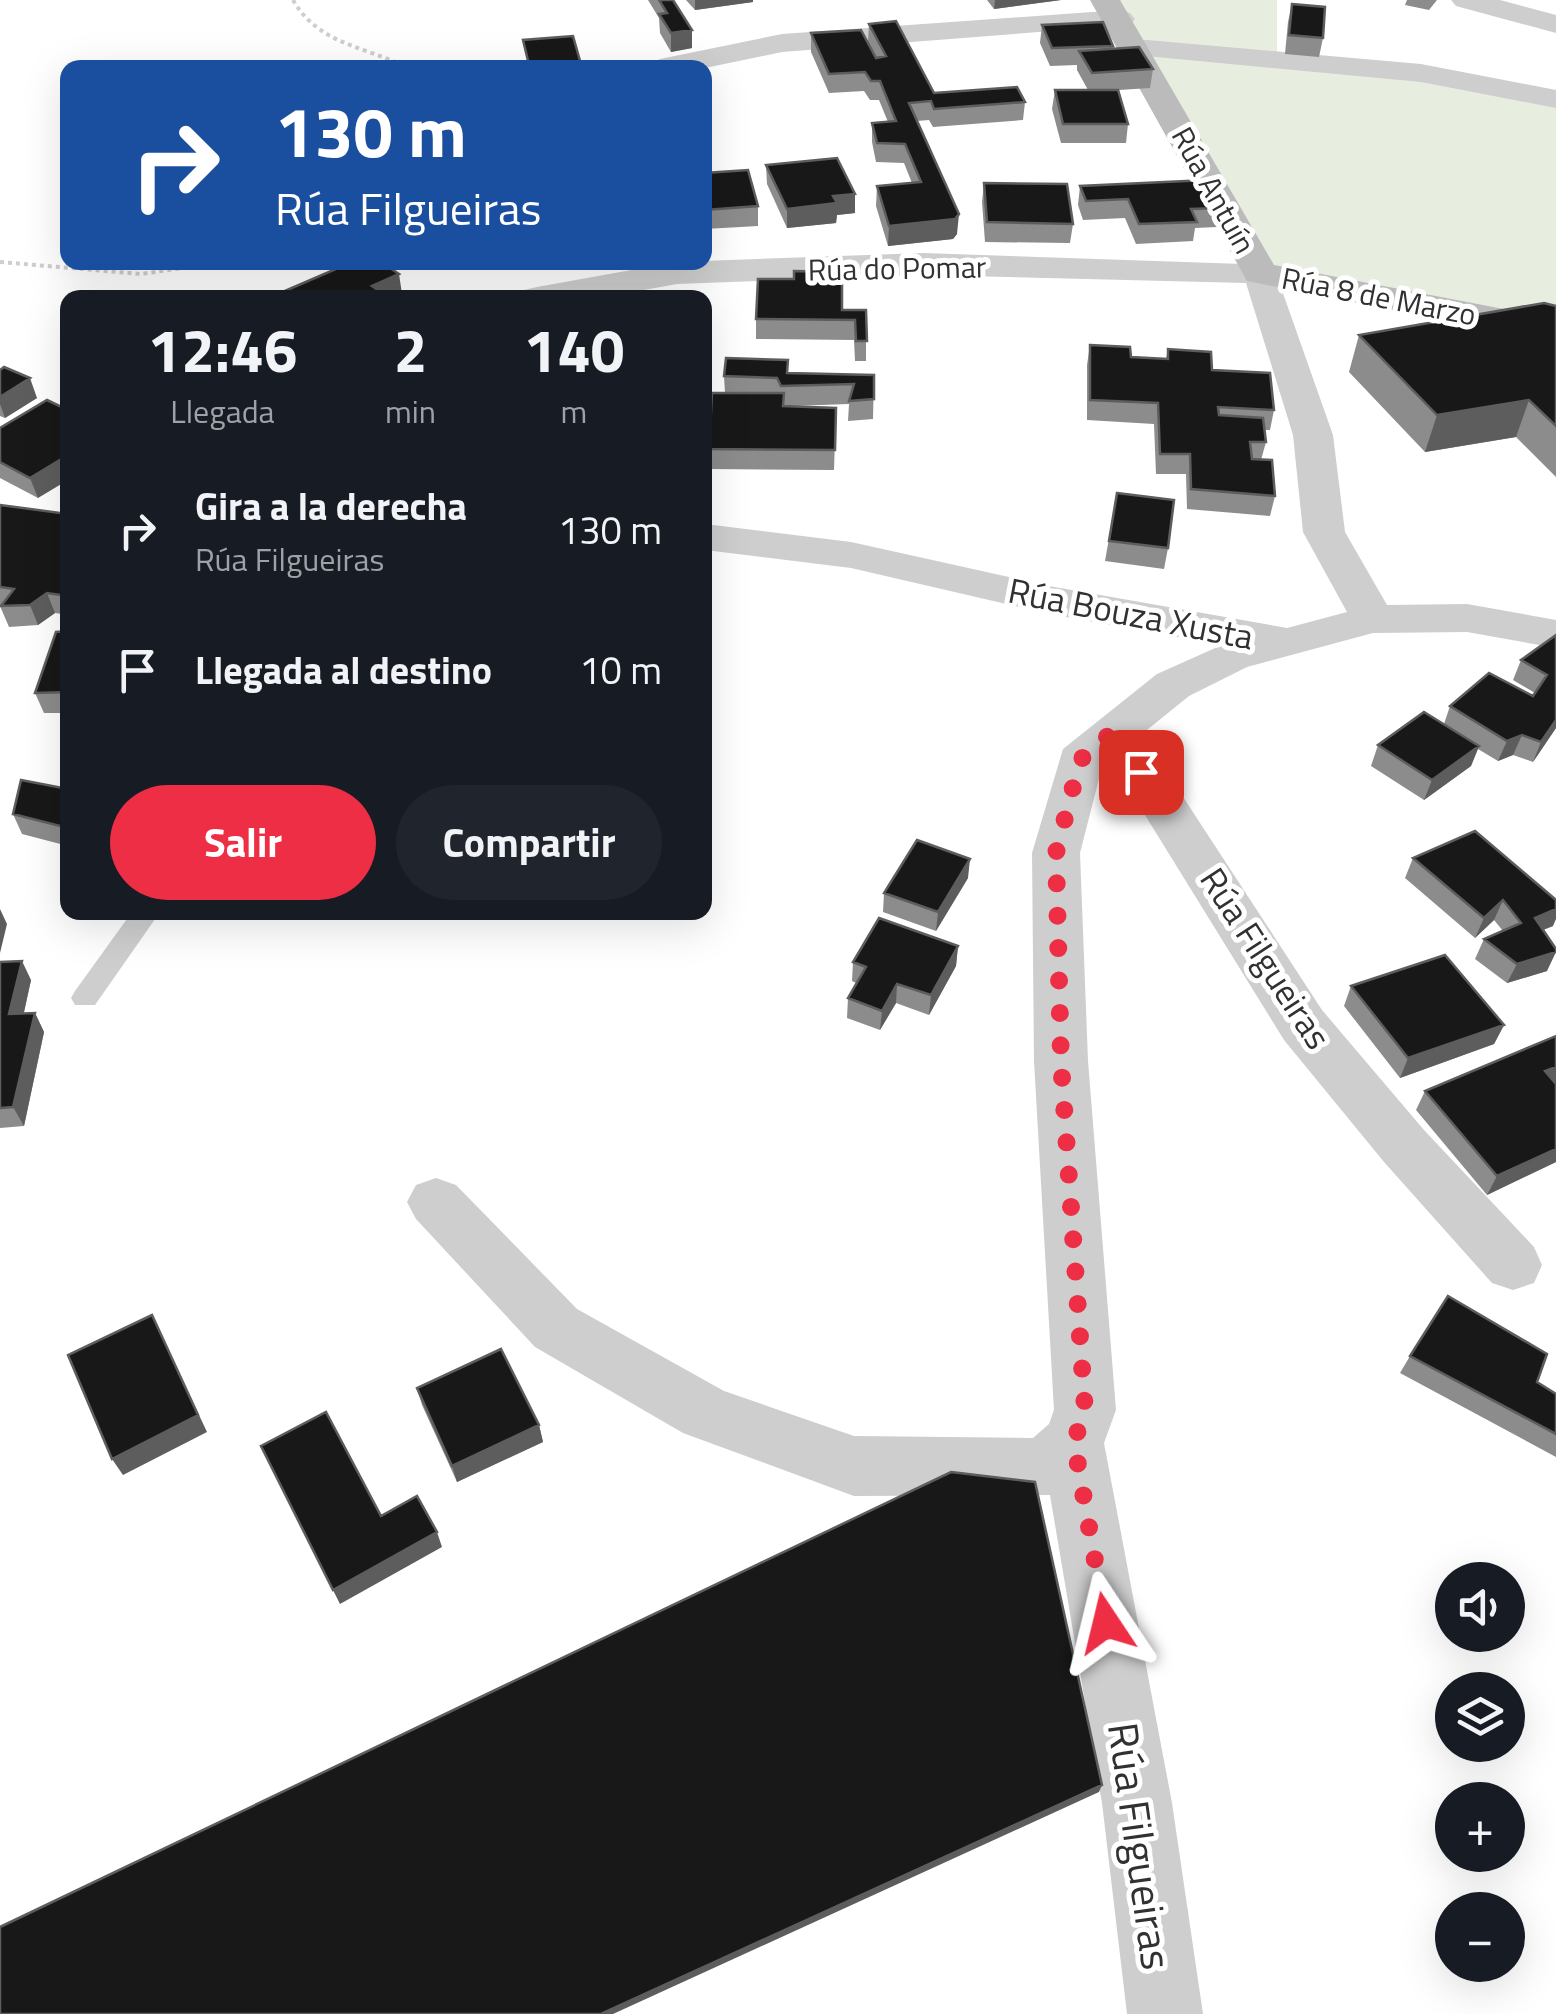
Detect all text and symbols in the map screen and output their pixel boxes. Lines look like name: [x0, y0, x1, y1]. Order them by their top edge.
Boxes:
text: 130 m: [275, 78, 467, 184]
icon: right: [110, 100, 240, 230]
street label: Rúa Antuín: [1160, 118, 1268, 262]
text: Rúa Filgueiras: [275, 174, 542, 242]
street label: Rúa do Pomar: [807, 243, 987, 293]
street label: Rúa 8 de Marzo: [1278, 255, 1480, 337]
text: 12:46: [148, 304, 297, 395]
text: 2: [394, 304, 427, 395]
text: 140: [524, 304, 624, 395]
text: Llegada: [170, 387, 275, 435]
text: min: [385, 387, 436, 435]
text: m: [561, 387, 587, 435]
text: Gira a la derecha: [195, 477, 467, 535]
text: 130 m: [558, 501, 662, 559]
icon: right: [110, 503, 165, 558]
text: Rúa Filgueiras: [195, 535, 385, 583]
street label: Rúa Bouza Xusta: [1004, 563, 1258, 663]
text: Llegada al destino: [195, 641, 492, 699]
text: 10 m: [579, 641, 662, 699]
icon: arrive: [110, 643, 165, 698]
pin: [1099, 730, 1184, 815]
icon: arrive: [1114, 745, 1169, 800]
button: Salir: [110, 785, 376, 900]
button: Compartir: [396, 785, 662, 900]
street label: Rúa Filgueiras: [1187, 856, 1345, 1060]
map controls: [1435, 1562, 1525, 1982]
button: sound: [1435, 1562, 1525, 1652]
position arrow: [1054, 1571, 1158, 1675]
button: layers: [1435, 1672, 1525, 1762]
street label: Rúa Filgueiras: [1092, 1718, 1190, 1974]
button: +: [1435, 1782, 1525, 1872]
button: −: [1435, 1892, 1525, 1982]

